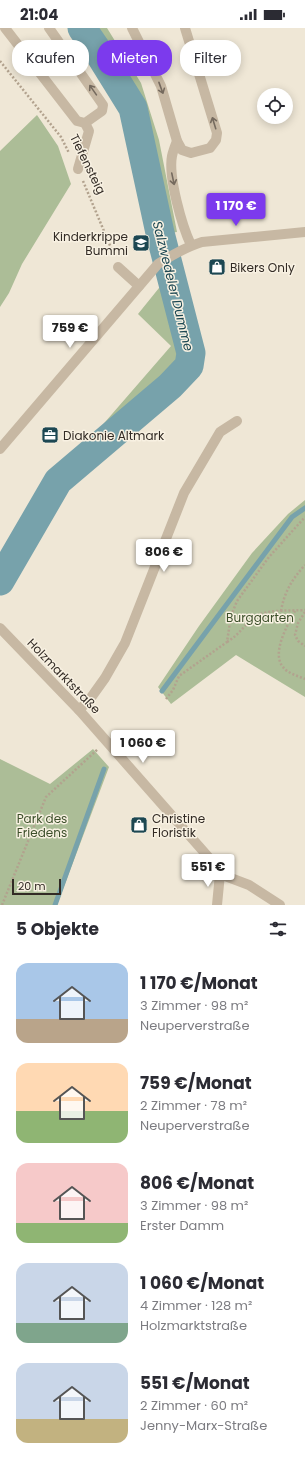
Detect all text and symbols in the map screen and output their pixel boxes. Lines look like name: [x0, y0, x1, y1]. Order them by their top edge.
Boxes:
text: 21:04: [20, 4, 58, 25]
chip: Kaufen: [12, 40, 89, 76]
chip: Mieten: [97, 40, 172, 76]
chip: Filter: [180, 40, 241, 76]
one-way arrow: [158, 82, 166, 94]
one-way arrow: [89, 85, 97, 96]
map controls: [257, 88, 293, 124]
button: locate: [257, 88, 293, 124]
one-way arrow: [210, 117, 217, 130]
street label: Tiefensteig: [66, 131, 110, 197]
one-way arrow: [169, 172, 177, 185]
pin: 1 170 €: [199, 193, 273, 227]
text: 1 170 €: [215, 196, 257, 215]
water label: Salzwedeler Dumme: [148, 219, 198, 353]
place label: Kinderkrippe Bummi: [53, 228, 128, 259]
school or university icon: Kinderkrippe Bummi: [131, 233, 151, 253]
shop icon: Bikers Only: [207, 257, 227, 277]
place label: Bikers Only: [230, 259, 295, 276]
pin: 759 €: [42, 315, 98, 349]
text: 759 €: [52, 318, 88, 337]
office icon: Diakonie Altmark: [40, 425, 60, 445]
place label: Diakonie Altmark: [63, 427, 165, 444]
pin: 806 €: [136, 539, 192, 573]
text: 806 €: [145, 542, 183, 561]
park label: Burggarten: [226, 609, 294, 626]
street label: Holzmarktstraße: [24, 635, 104, 717]
pin: 1 060 €: [106, 730, 180, 764]
text: 1 060 €: [120, 733, 166, 752]
park label: Park des Friedens: [17, 810, 67, 841]
place label: Christine Floristik: [152, 810, 205, 841]
shop icon: Christine Floristik: [129, 815, 149, 835]
pin: 551 €: [180, 854, 236, 888]
text: 551 €: [191, 857, 225, 876]
scale bar: [12, 877, 61, 896]
text: 20 m: [18, 878, 46, 894]
text: 5 Objekte: [16, 917, 99, 941]
icon: filters: [267, 918, 289, 940]
text: 1 170 €/Monat: [140, 971, 258, 995]
icon: home: [48, 979, 96, 1027]
text: 3 Zimmer · 98 m²: [140, 996, 248, 1015]
text: Neuperverstraße: [140, 1016, 250, 1035]
text: 759 €/Monat: [140, 1071, 252, 1095]
icon: home: [48, 1079, 96, 1127]
text: 2 Zimmer · 78 m²: [140, 1096, 247, 1115]
text: Neuperverstraße: [140, 1116, 250, 1135]
text: 806 €/Monat: [140, 1171, 254, 1195]
icon: home: [48, 1179, 96, 1227]
text: 3 Zimmer · 98 m²: [140, 1196, 248, 1215]
text: Erster Damm: [140, 1216, 224, 1235]
text: 1 060 €/Monat: [140, 1271, 264, 1295]
icon: home: [48, 1279, 96, 1327]
text: 4 Zimmer · 128 m²: [140, 1296, 252, 1315]
text: Holzmarktstraße: [140, 1316, 247, 1335]
text: 551 €/Monat: [140, 1371, 250, 1395]
icon: home: [48, 1379, 96, 1427]
text: 2 Zimmer · 60 m²: [140, 1396, 248, 1415]
text: Jenny-Marx-Straße: [140, 1416, 267, 1435]

